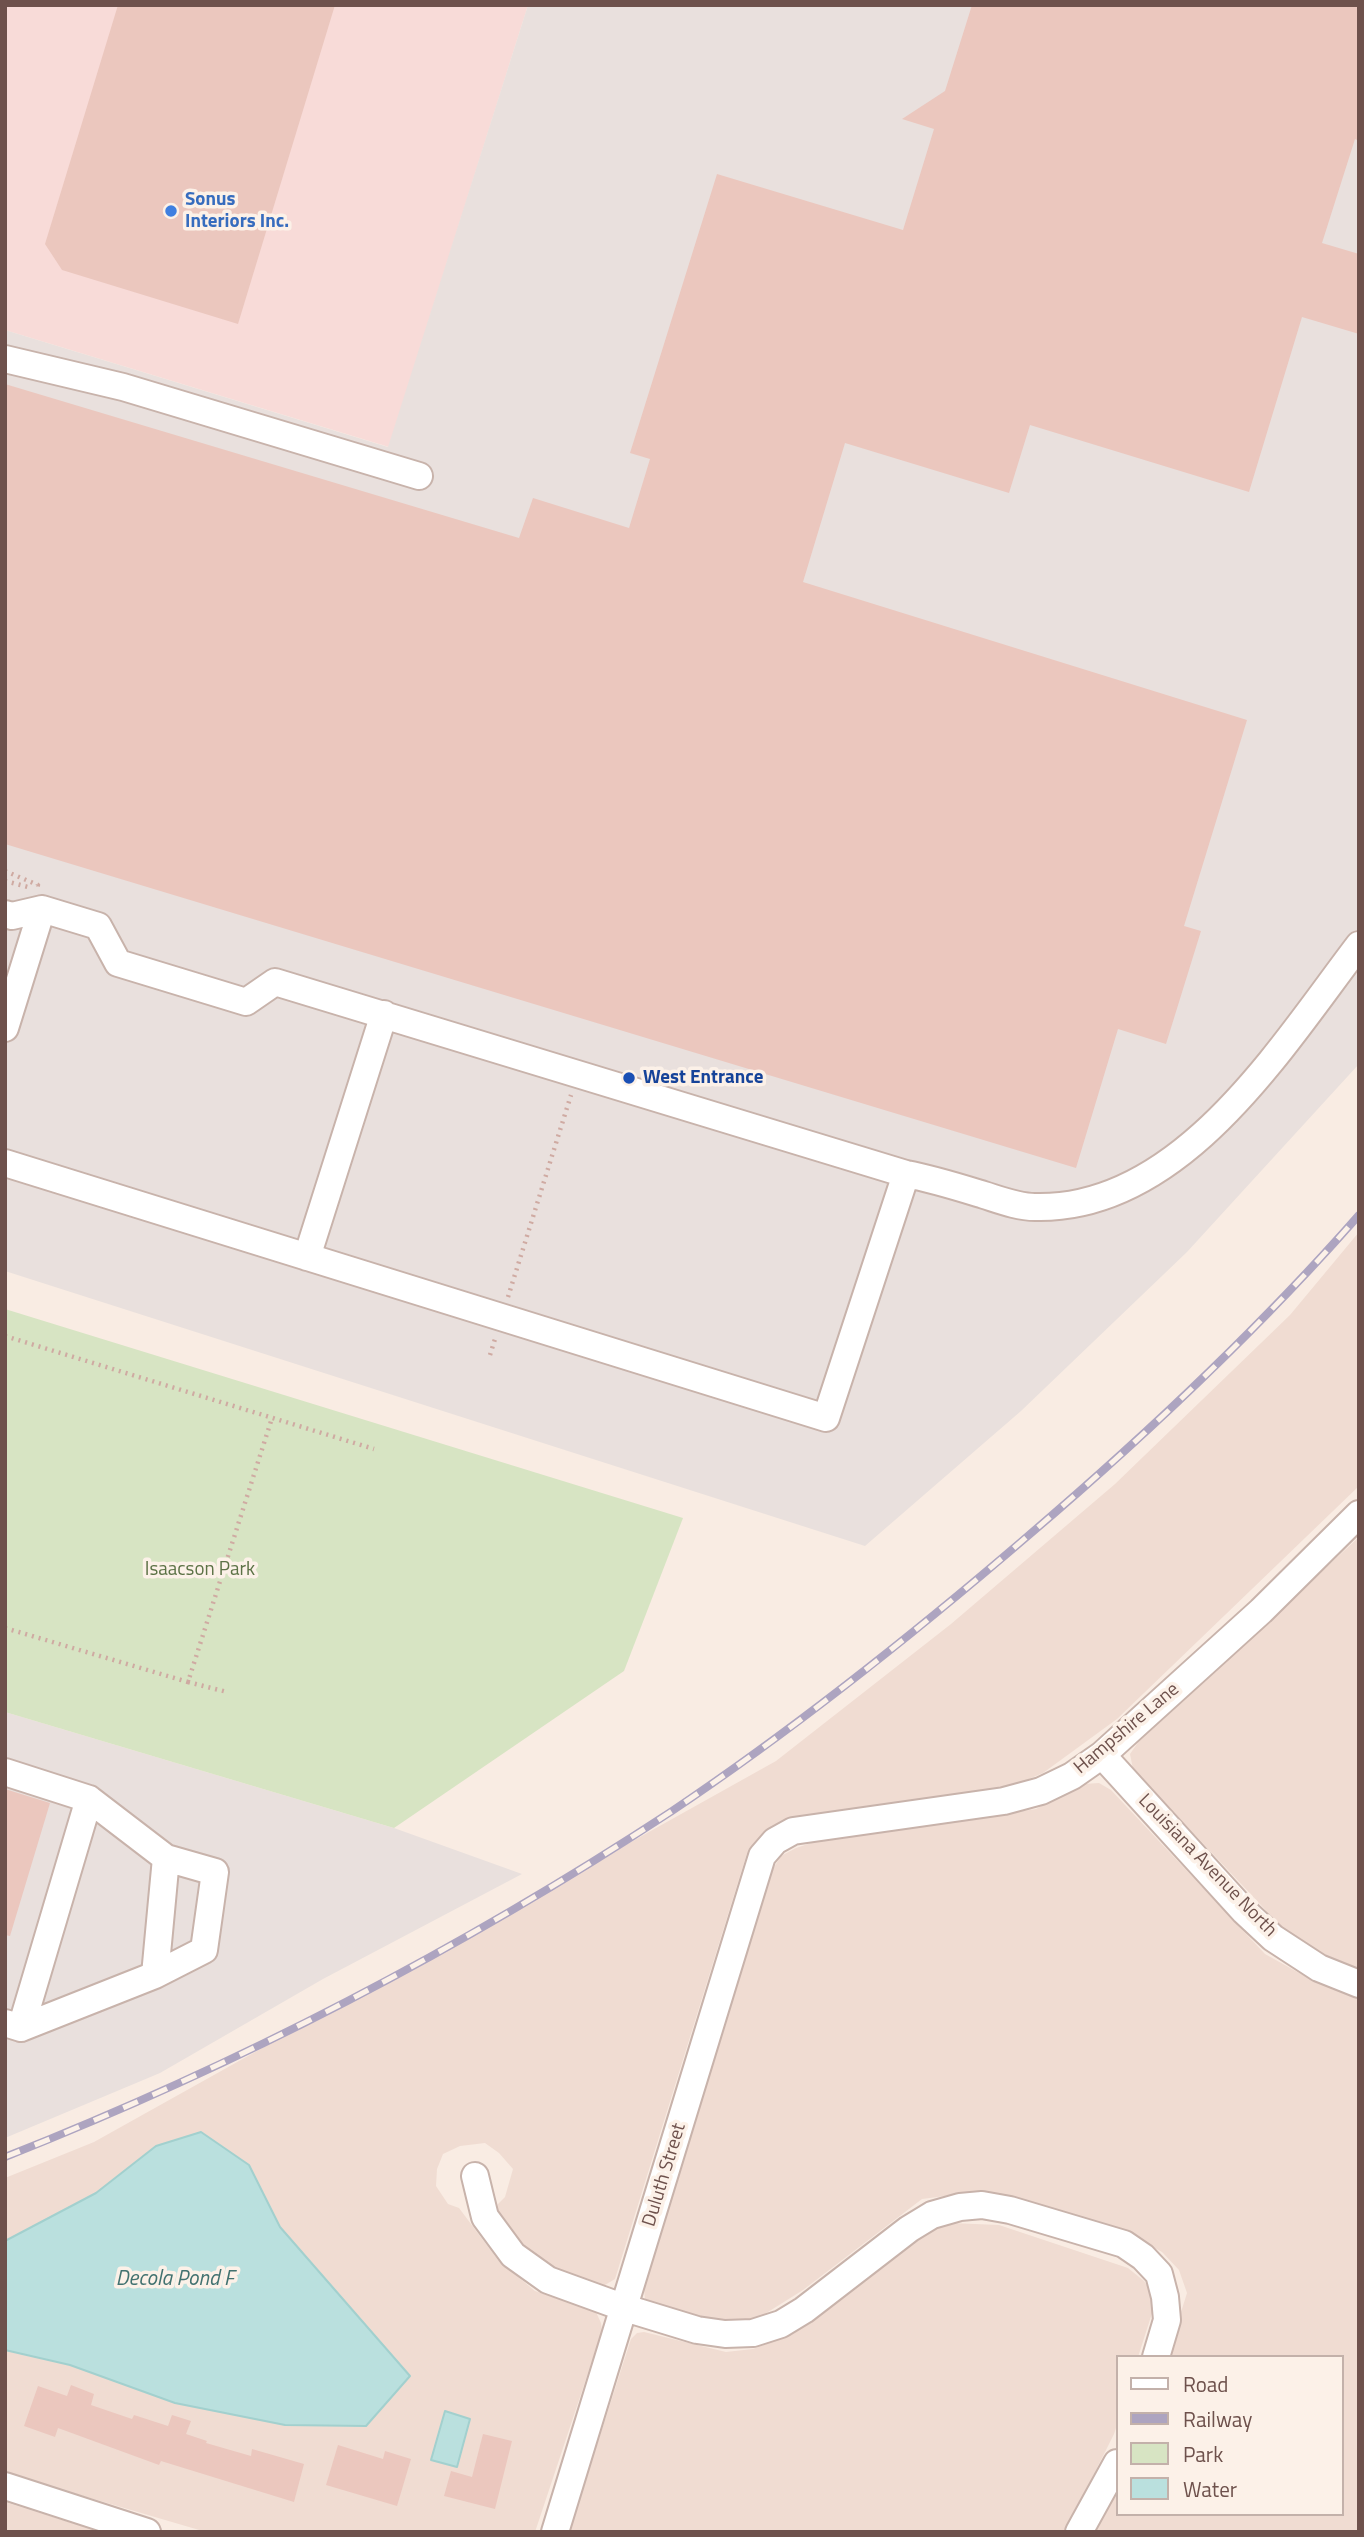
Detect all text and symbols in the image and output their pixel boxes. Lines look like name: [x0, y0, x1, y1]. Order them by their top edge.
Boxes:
place label: Sonus Interiors Inc.: [185, 189, 289, 233]
marker: Sonus Interiors Inc.: [163, 203, 179, 219]
place label: West Entrance: [643, 1067, 763, 1089]
marker: West Entrance: [621, 1070, 637, 1086]
park label: Isaacson Park: [145, 1559, 255, 1581]
street label: Hampshire Lane: [1070, 1678, 1184, 1780]
street label: Louisiana Avenue North: [1133, 1790, 1281, 1942]
street label: Duluth Street: [638, 2121, 692, 2229]
water label: Decola Pond F: [116, 2267, 234, 2293]
legend: [1116, 2355, 1343, 2516]
text: Road: [1183, 2368, 1228, 2400]
text: Railway: [1183, 2403, 1252, 2435]
text: Park: [1183, 2438, 1223, 2470]
text: Water: [1183, 2473, 1237, 2505]

